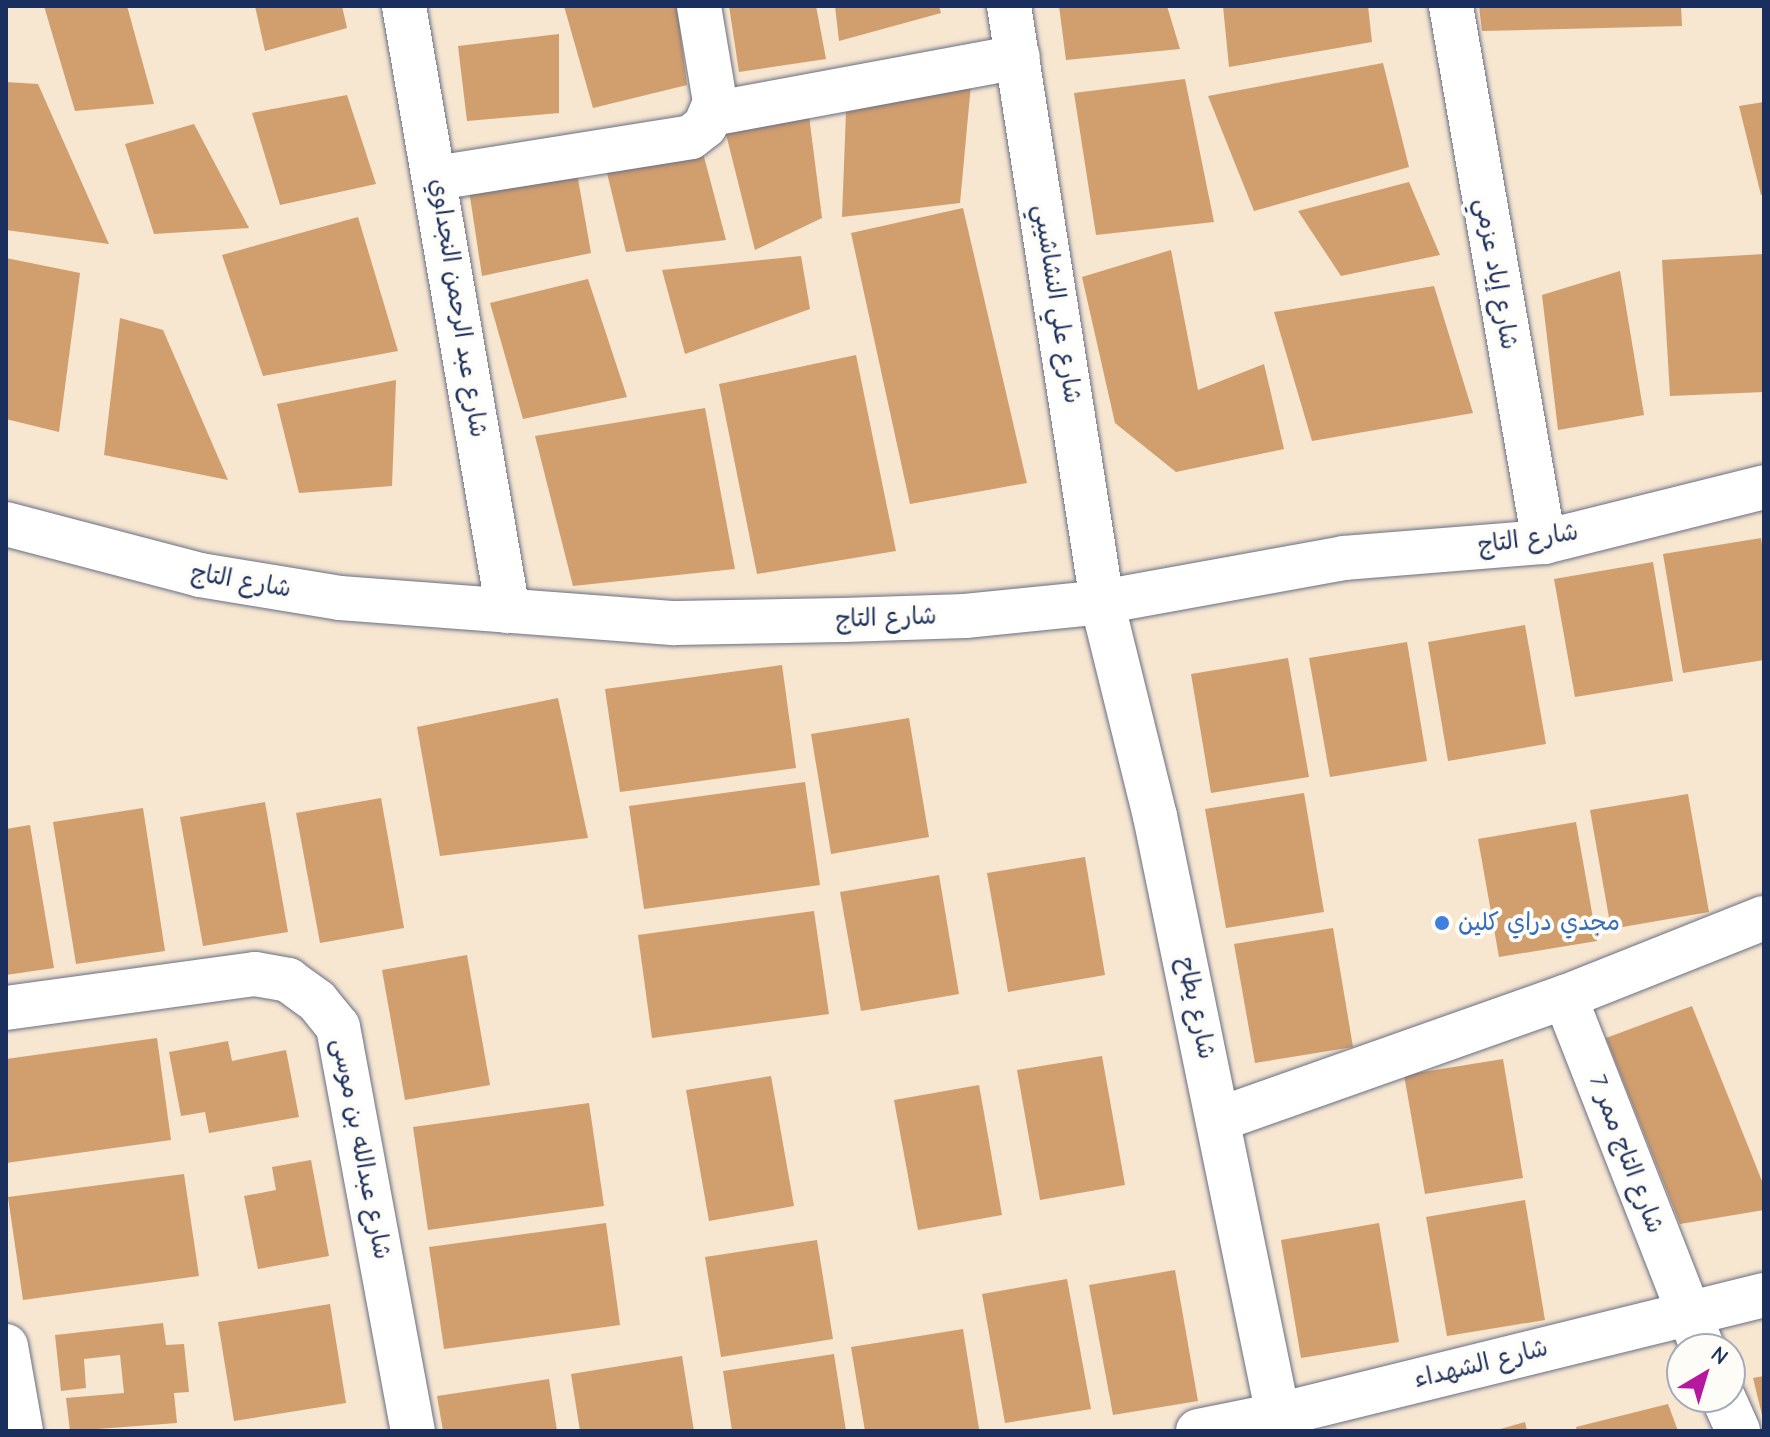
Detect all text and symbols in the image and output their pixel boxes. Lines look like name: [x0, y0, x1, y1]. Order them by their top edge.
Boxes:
street label: شارع عبد الرحمن النجداوي: [423, 177, 493, 439]
street label: شارع إياد عزمي: [1469, 196, 1523, 352]
street label: شارع علي النشاشيبي: [1027, 202, 1087, 406]
street label: شارع التاج: [1476, 518, 1580, 560]
street label: شارع التاج: [189, 558, 293, 604]
street label: شارع التاج: [835, 602, 937, 634]
place label: مجدي دراي كلين: [1458, 909, 1620, 937]
marker: مجدي دراي كلين: [1433, 914, 1451, 932]
street label: شارع يطاح: [1171, 954, 1221, 1062]
street label: شارع عبدالله بن موسى: [325, 1036, 397, 1262]
street label: شارع التاج ممر 7: [1583, 1071, 1669, 1237]
street label: شارع الشهداء: [1411, 1333, 1551, 1395]
north arrow: [1666, 1333, 1746, 1413]
text: N: [1706, 1341, 1733, 1370]

